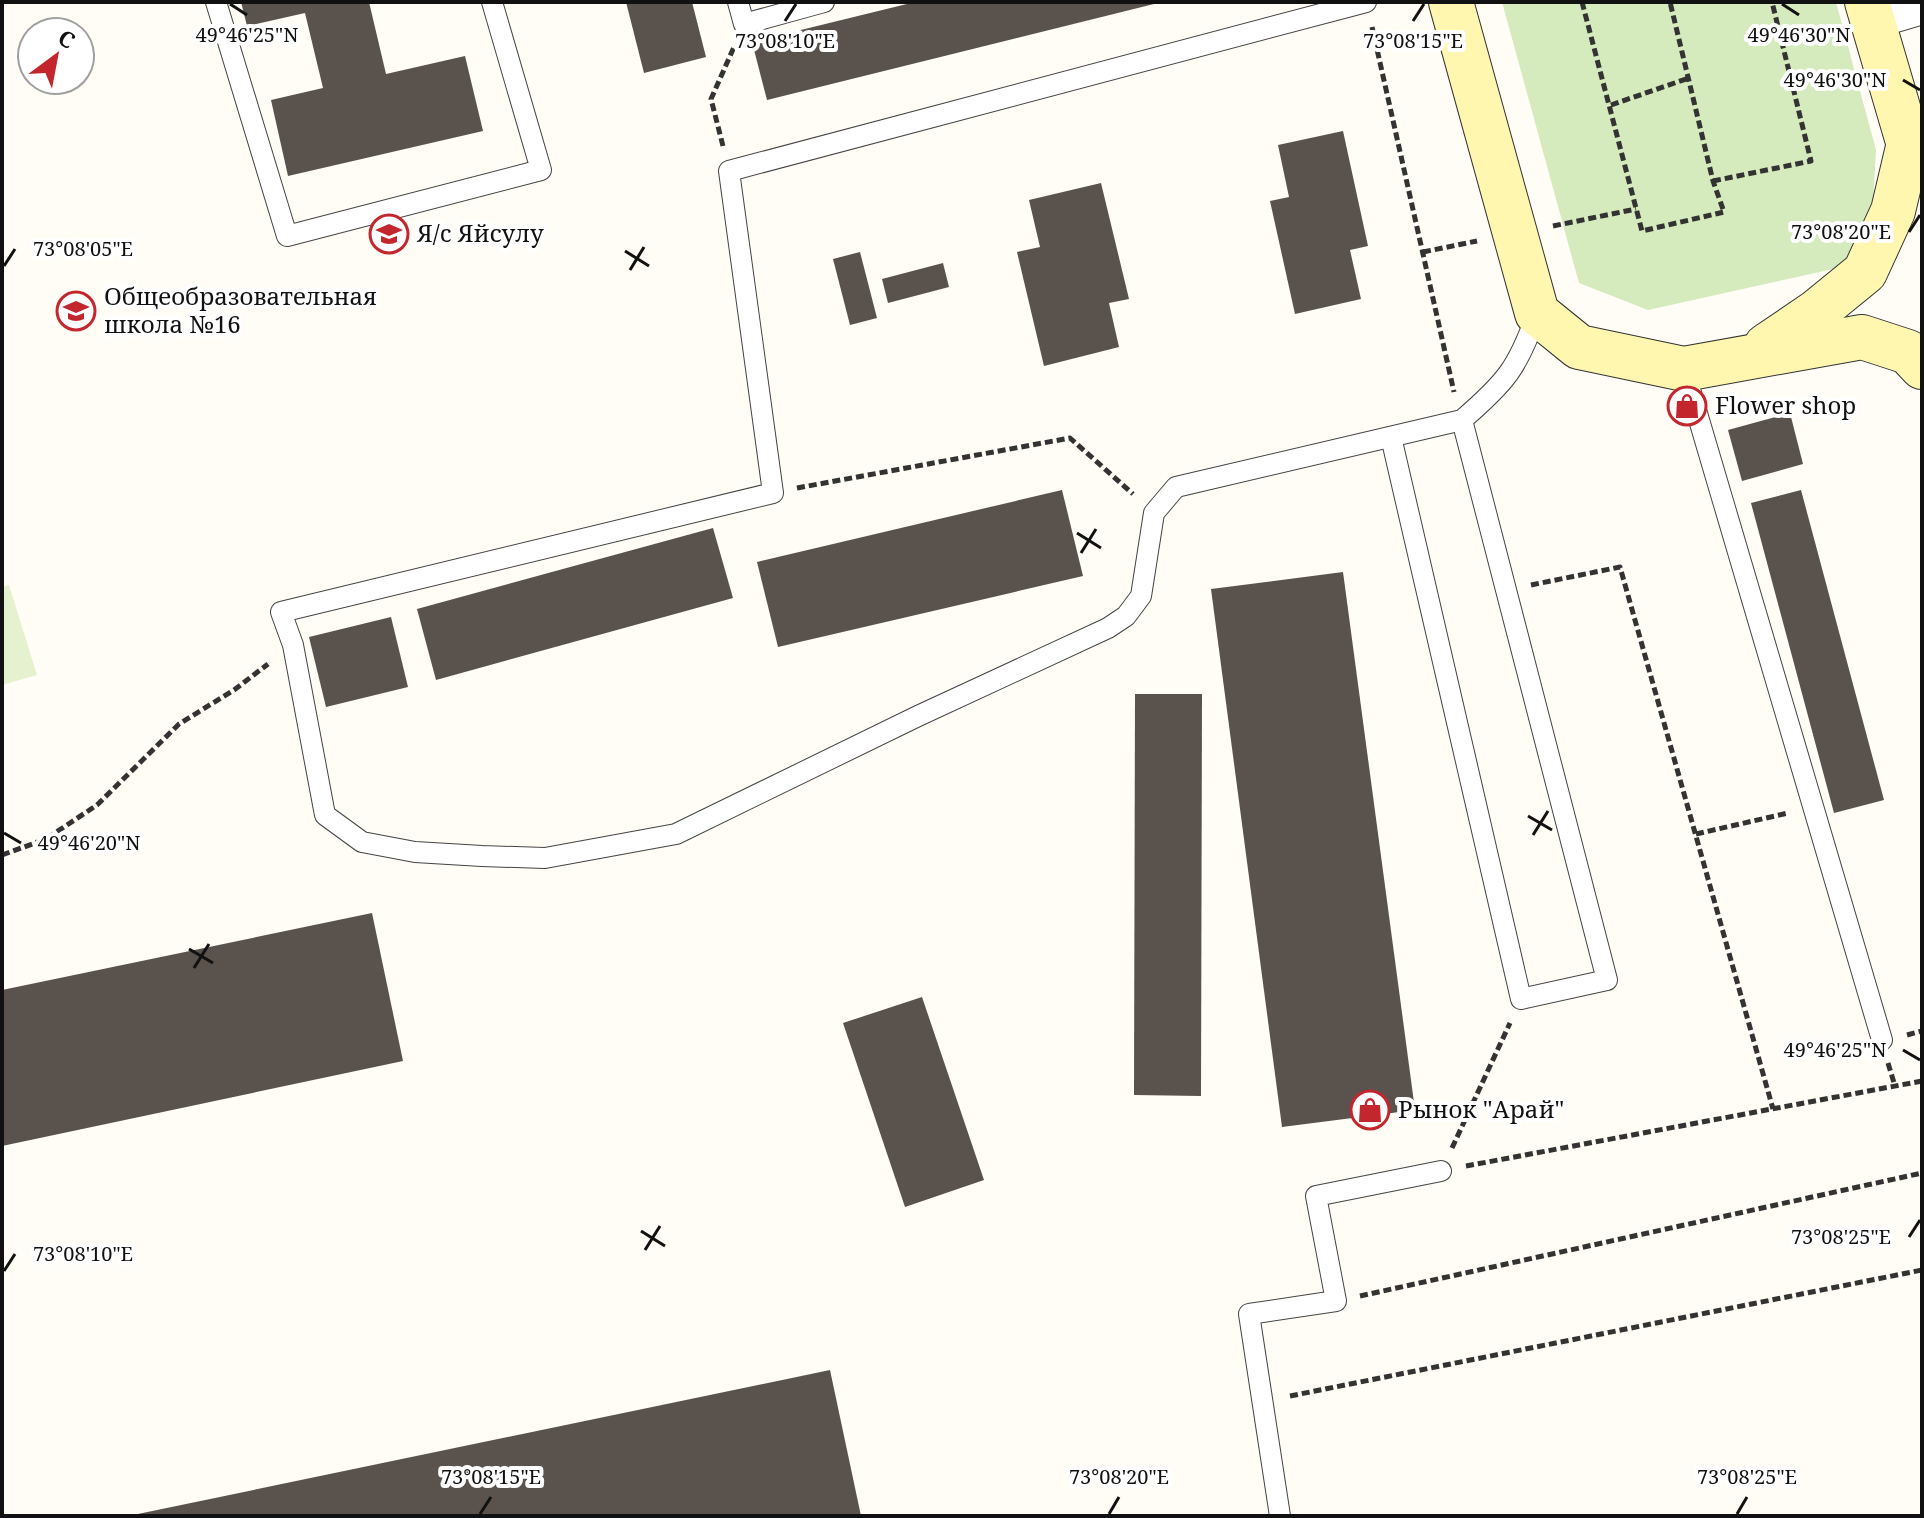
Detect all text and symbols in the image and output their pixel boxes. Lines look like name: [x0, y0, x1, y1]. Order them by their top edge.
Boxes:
north arrow: [16, 16, 96, 96]
text: 49°46'25"N: [196, 21, 298, 48]
text: 49°46'30"N: [1748, 21, 1850, 48]
text: С: [53, 22, 81, 55]
text: 73°08'10"E: [735, 27, 835, 54]
text: 73°08'15"E: [1363, 27, 1463, 54]
text: 49°46'30"N: [1784, 66, 1886, 93]
school or university icon: Я/c Яйсулу: [368, 213, 410, 255]
place label: Я/c Яйсулу: [416, 216, 544, 249]
text: 73°08'20"E: [1791, 218, 1891, 245]
text: 73°08'05"E: [33, 235, 133, 262]
place label: Общеобразовательная школа №16: [104, 279, 377, 340]
school or university icon: Общеобразовательная школа №16: [55, 290, 97, 332]
shop icon: Flower shop: [1666, 385, 1708, 427]
place label: Flower shop: [1715, 388, 1856, 421]
text: 49°46'20"N: [38, 829, 140, 856]
text: 49°46'25"N: [1784, 1036, 1886, 1063]
shop icon: Рынок "Арай": [1349, 1089, 1391, 1131]
place label: Рынок "Арай": [1398, 1092, 1564, 1125]
text: 73°08'25"E: [1791, 1223, 1891, 1250]
text: 73°08'10"E: [33, 1240, 133, 1267]
text: 73°08'15"E: [441, 1463, 541, 1490]
text: 73°08'20"E: [1069, 1463, 1169, 1490]
text: 73°08'25"E: [1697, 1463, 1797, 1490]

